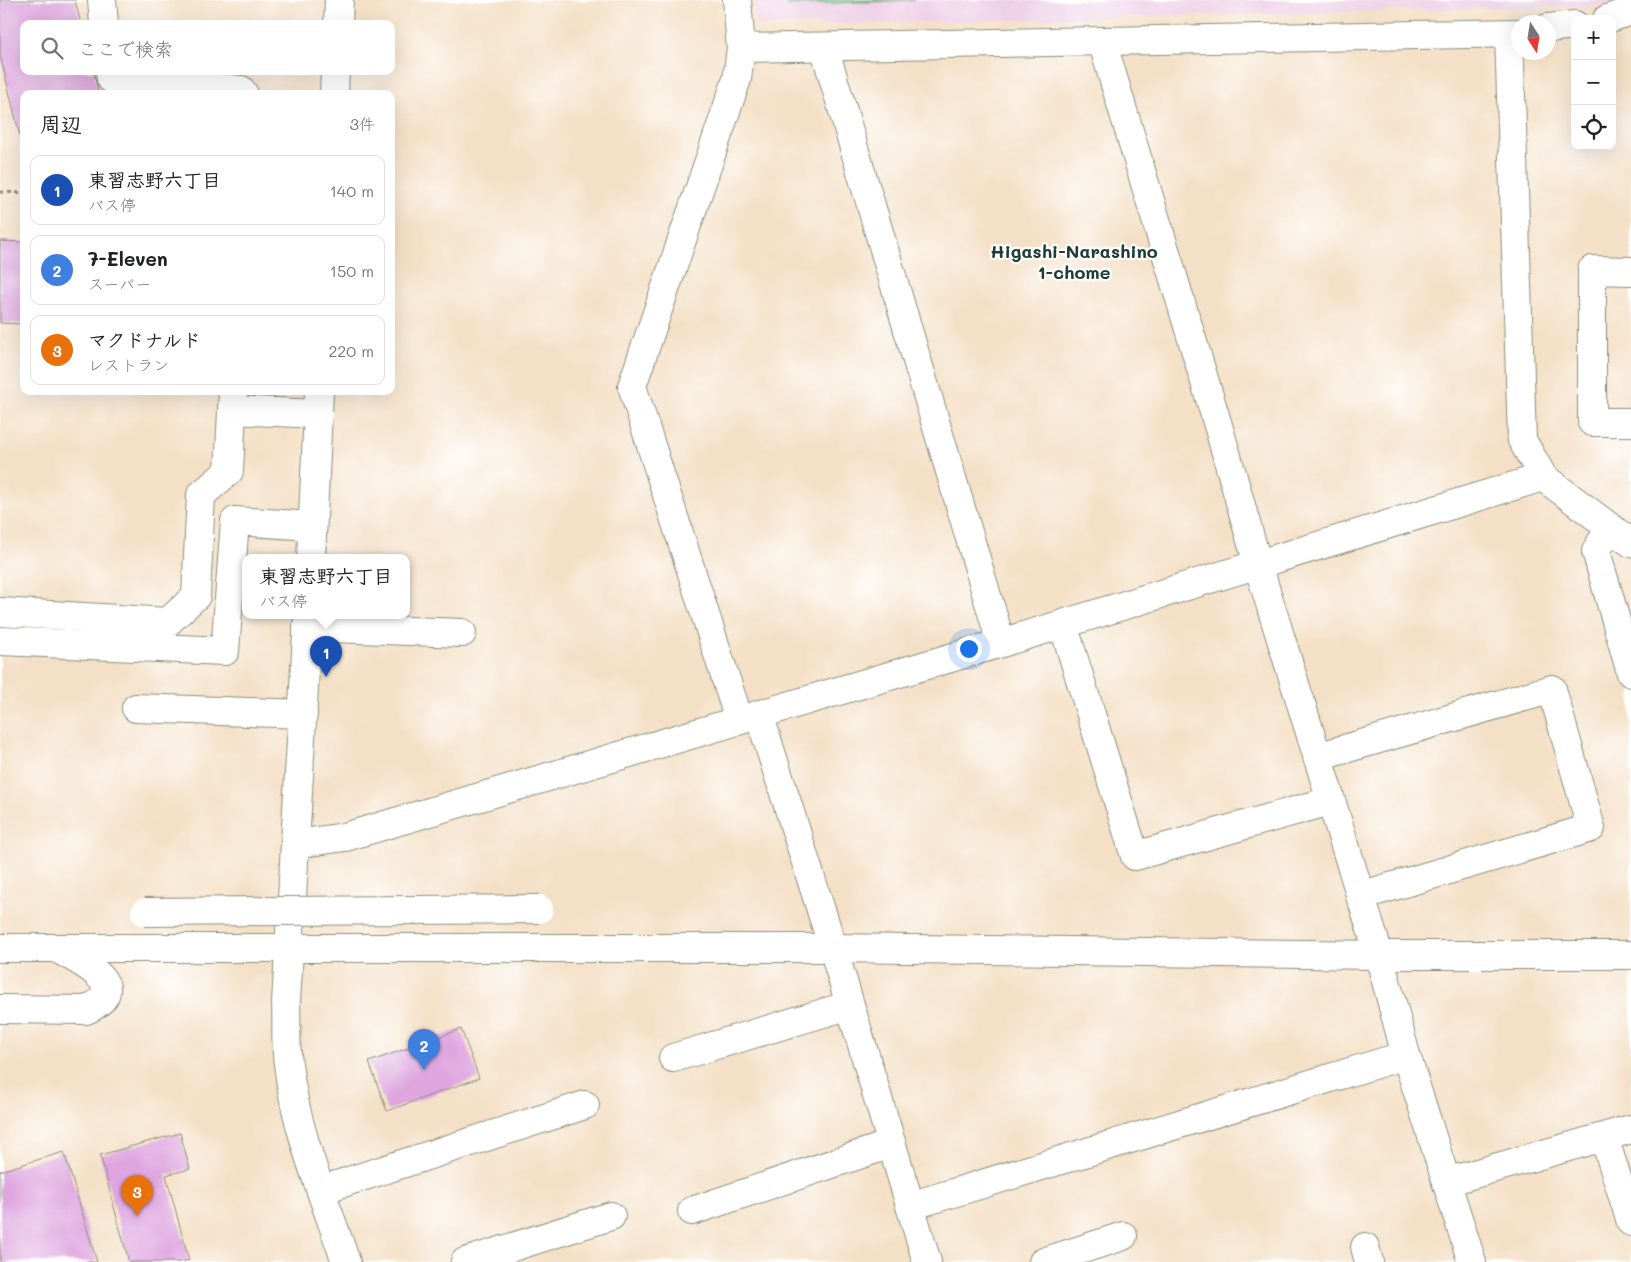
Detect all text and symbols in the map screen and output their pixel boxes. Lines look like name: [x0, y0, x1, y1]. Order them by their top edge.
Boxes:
north arrow: [1511, 15, 1556, 60]
map controls: [1571, 15, 1616, 150]
button: +: [1571, 15, 1616, 60]
search box: [20, 20, 395, 75]
icon: search: [38, 34, 66, 62]
text: ここで検索: [78, 36, 173, 61]
button: −: [1571, 60, 1616, 105]
button: locate: [1571, 105, 1616, 150]
text: 周辺: [40, 110, 82, 137]
text: 3件: [350, 113, 375, 134]
text: 東習志野六丁目: [88, 167, 221, 192]
text: 1: [53, 180, 61, 201]
text: 140 m: [330, 180, 374, 201]
text: バス停: [88, 194, 136, 215]
district label: Higashi-Narashino 1-chome: [990, 239, 1158, 284]
text: 7-Eleven: [88, 246, 168, 271]
text: 2: [53, 260, 61, 281]
text: 150 m: [330, 260, 374, 281]
text: スーパー: [88, 273, 151, 294]
text: マクドナルド: [88, 327, 201, 352]
text: 3: [52, 340, 62, 361]
text: 220 m: [328, 340, 374, 361]
text: レストラン: [88, 354, 169, 375]
popup: [242, 554, 410, 619]
text: 東習志野六丁目: [259, 563, 393, 588]
text: バス停: [259, 590, 308, 611]
pin: 1: [310, 636, 342, 677]
your location: [956, 636, 982, 662]
pin: 2: [408, 1029, 440, 1070]
pin: 3: [121, 1175, 153, 1216]

